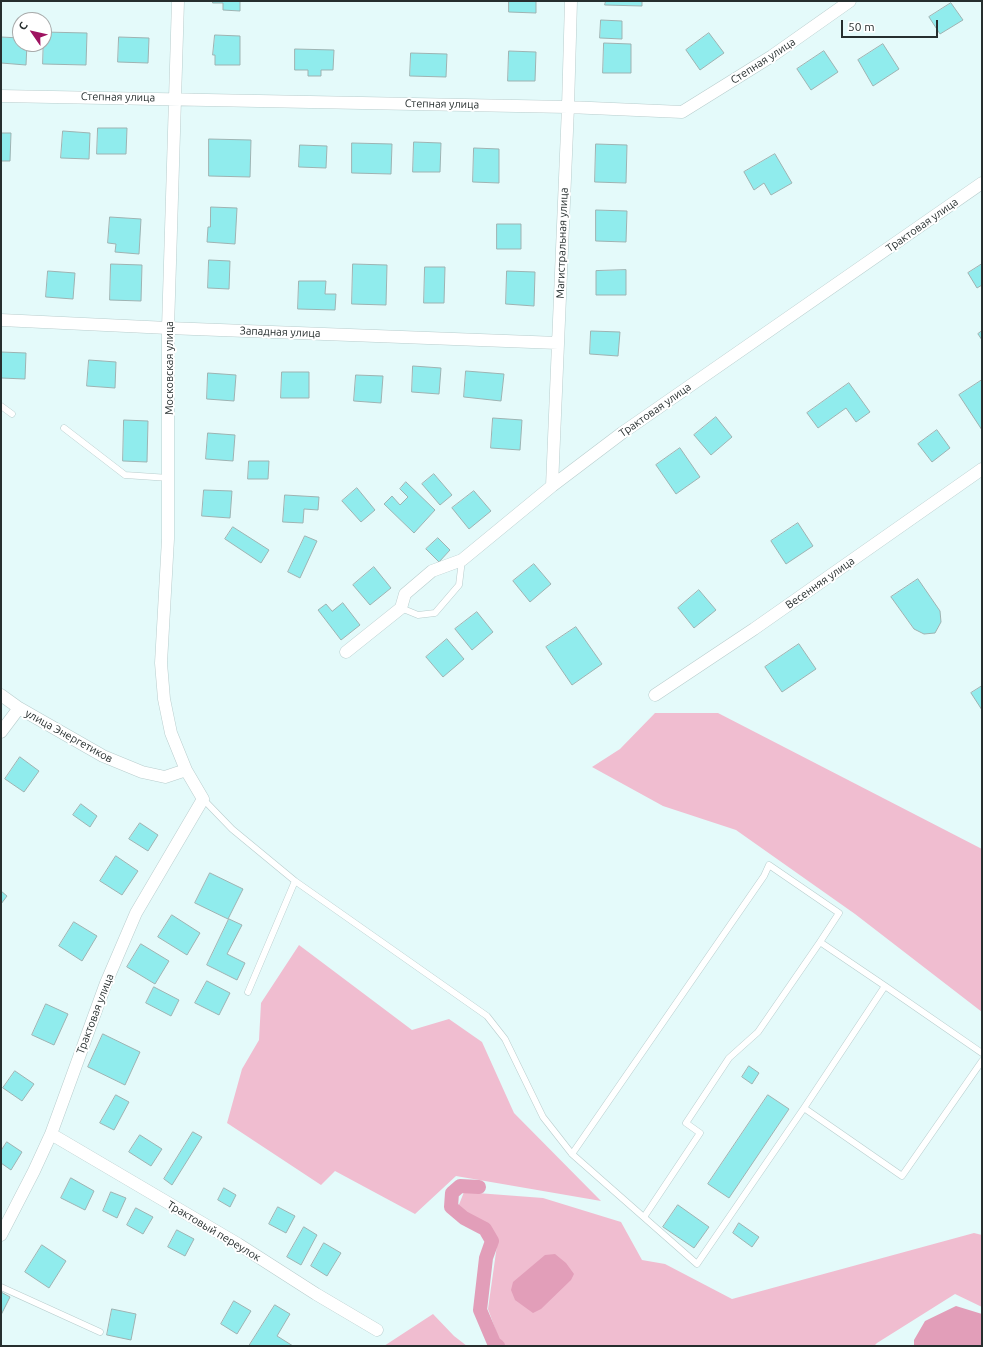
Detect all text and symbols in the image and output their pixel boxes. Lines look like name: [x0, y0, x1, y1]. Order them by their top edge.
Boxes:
north arrow: [12, 12, 52, 52]
scale bar: [843, 12, 940, 38]
text: С: [16, 20, 30, 32]
text: 50 m: [848, 20, 875, 33]
street label: Степная улица: [728, 35, 798, 87]
street label: Степная улица: [81, 90, 155, 104]
street label: Степная улица: [405, 97, 479, 111]
street label: Магистральная улица: [553, 187, 571, 299]
street label: Трактовая улица: [883, 195, 961, 255]
street label: Московская улица: [162, 321, 176, 415]
street label: Западная улица: [239, 324, 321, 340]
street label: Трактовая улица: [616, 380, 694, 440]
street label: Весенняя улица: [783, 554, 857, 612]
street label: улица Энергетиков: [23, 706, 115, 766]
street label: Трактовая улица: [74, 972, 116, 1056]
street label: Трактовый переулок: [165, 1198, 263, 1264]

